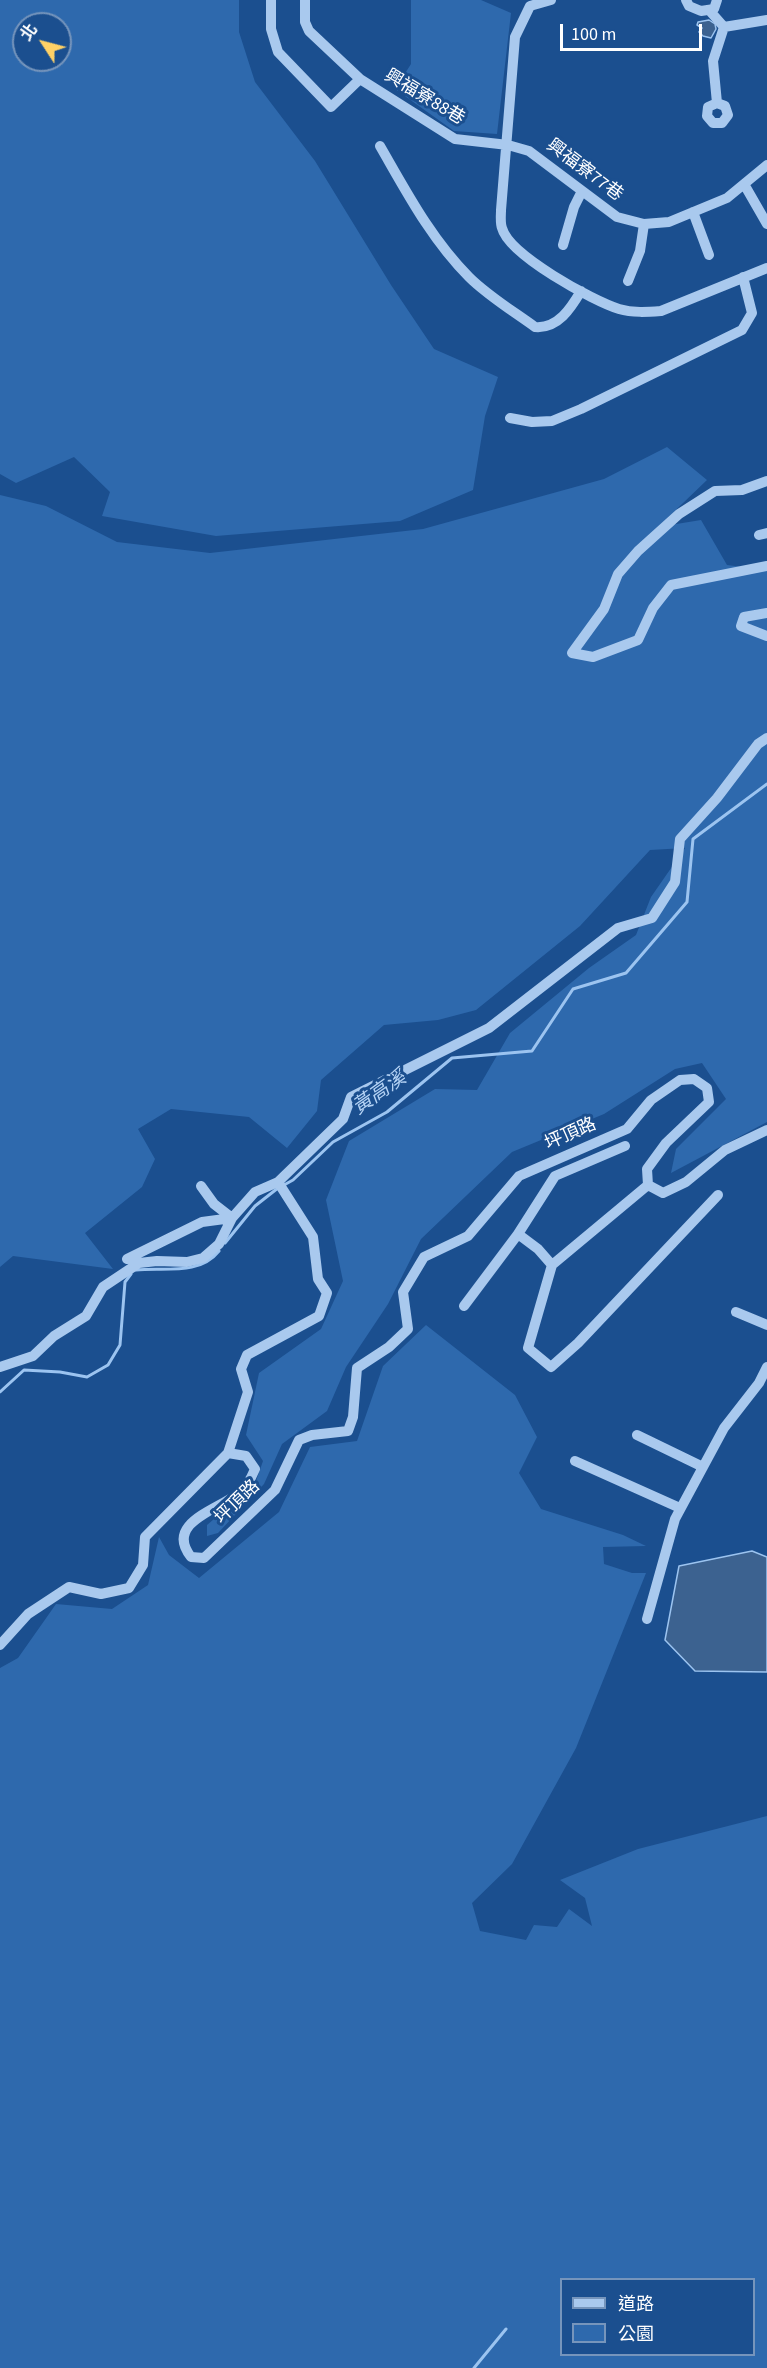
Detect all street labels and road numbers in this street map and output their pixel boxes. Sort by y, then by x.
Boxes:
street label: 興福寮88巷 [380,66,468,130]
street label: 興福寮77巷 [542,135,626,207]
street label: 坪頂路 [542,1114,600,1156]
street label: 坪頂路 [211,1476,265,1530]

